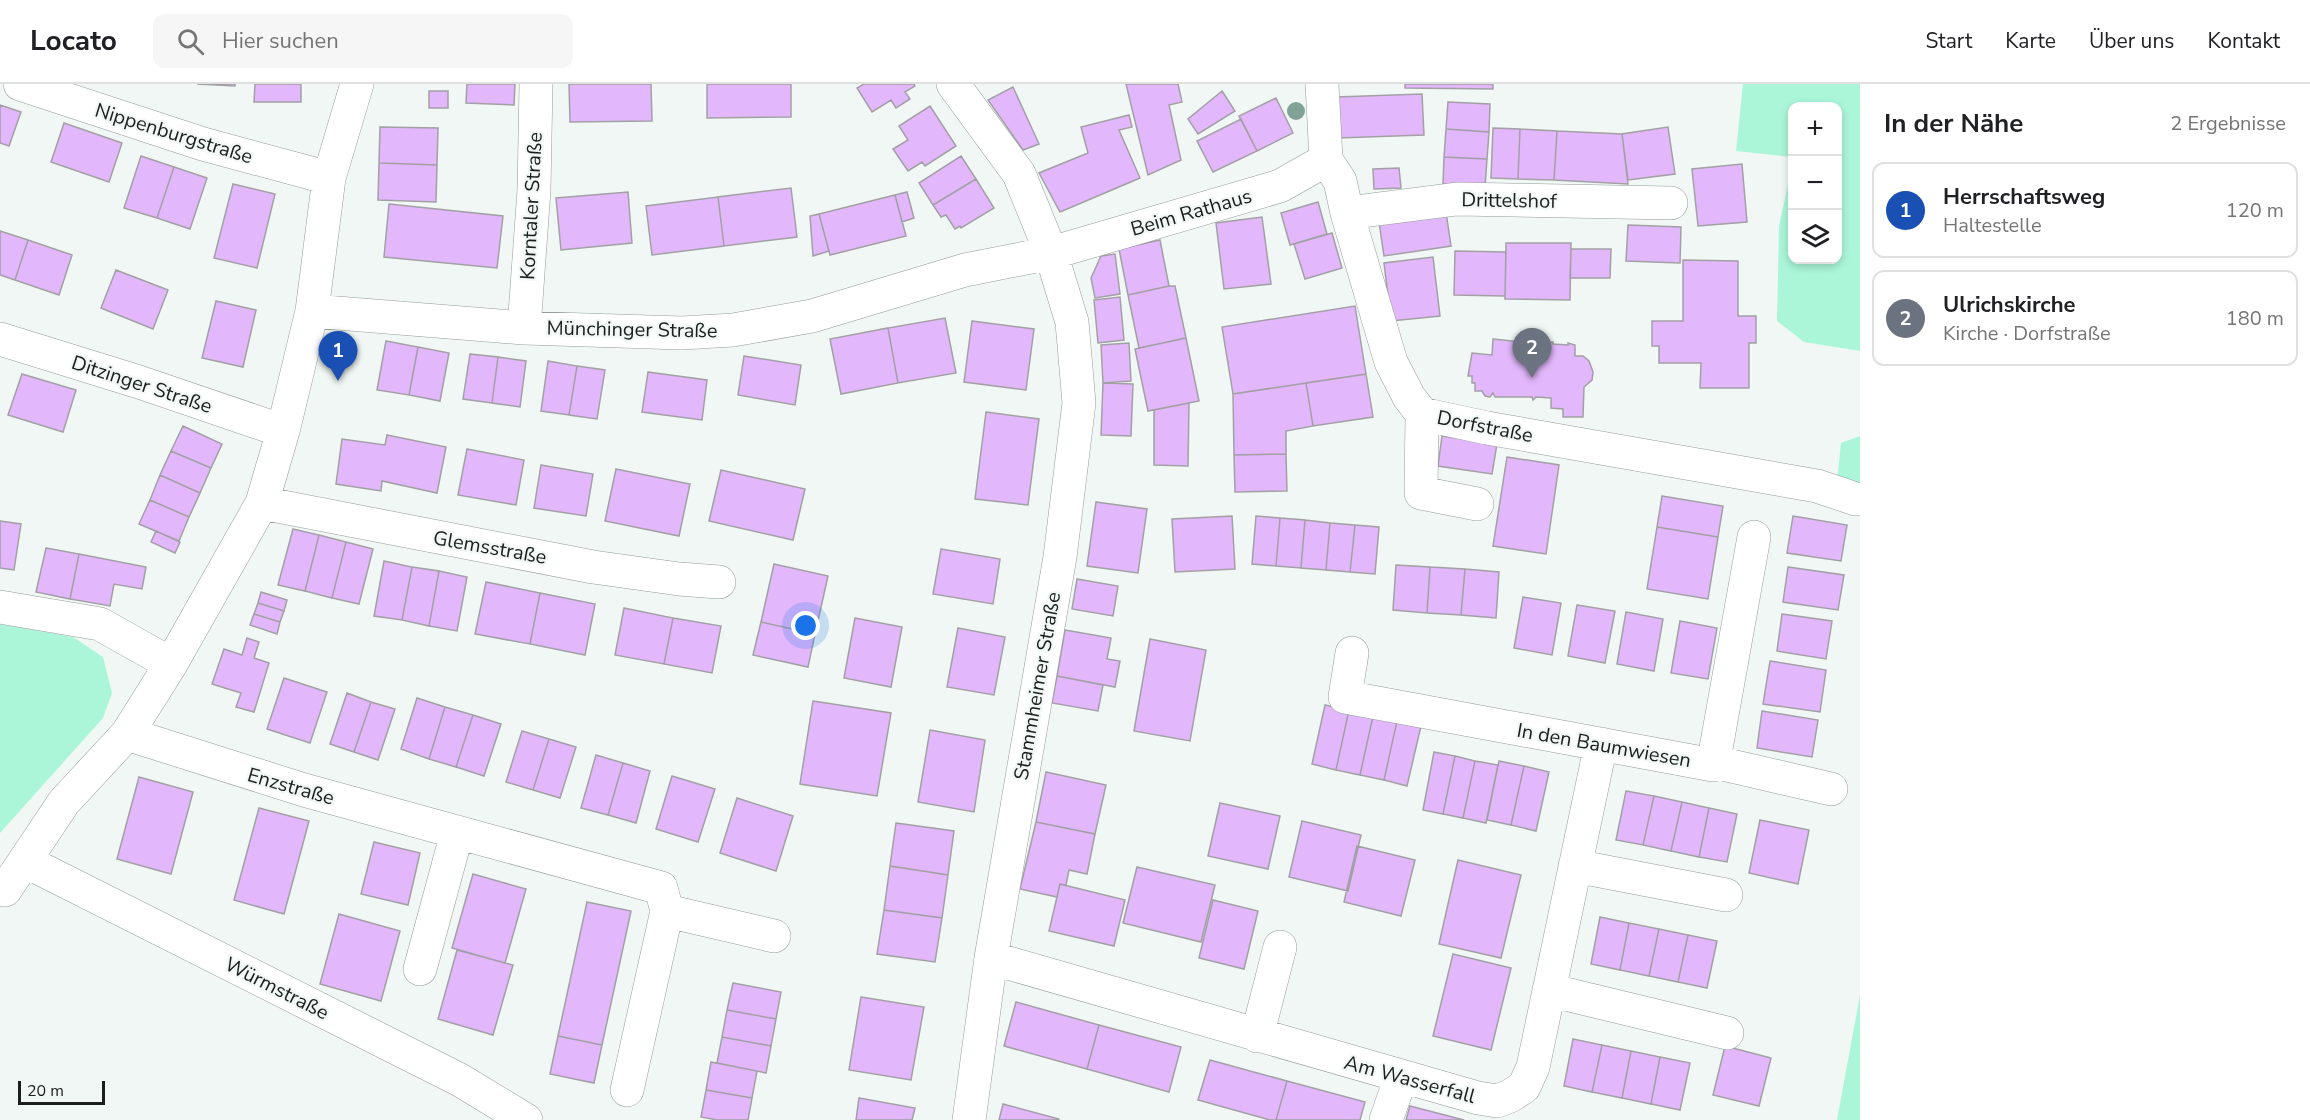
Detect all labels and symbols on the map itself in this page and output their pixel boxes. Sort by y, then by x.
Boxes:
street label: Nippenburgstraße [92,97,256,170]
street label: Korntaler Straße [514,131,549,281]
street label: Beim Rathaus [1127,182,1255,243]
street label: Drittelshof [1461,186,1557,215]
street label: Münchinger Straße [546,315,718,344]
pin: 2 [1512,328,1552,378]
pin: 1 [318,332,358,381]
street label: Ditzinger Straße [68,349,216,420]
street label: Dorfstraße [1435,404,1535,449]
street label: Glemsstraße [431,524,549,571]
street label: Stammheimer Straße [1008,590,1067,782]
your location [791,611,820,640]
street label: In den Baumwiesen [1515,717,1693,774]
street label: Enzstraße [244,761,338,812]
street label: Würmstraße [220,951,334,1026]
street label: Am Wasserfall [1341,1049,1479,1110]
scale bar [18,1078,105,1106]

